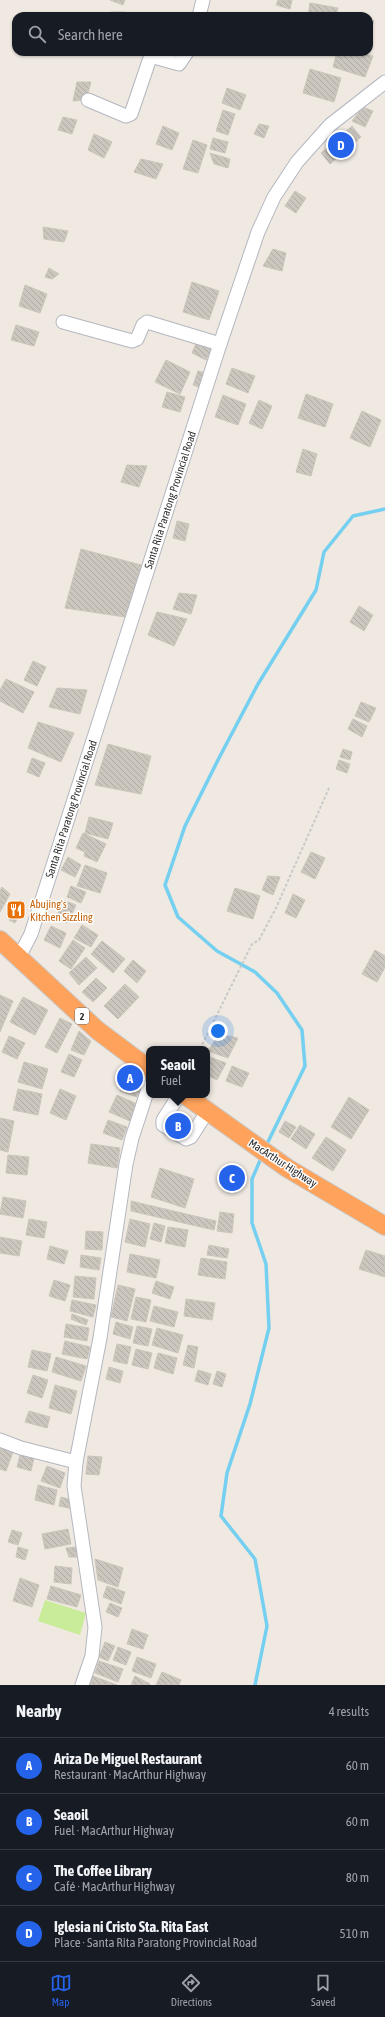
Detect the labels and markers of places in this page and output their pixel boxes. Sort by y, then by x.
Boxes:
pin: D [328,130,354,160]
place label: Abujing's Kitchen Sizzling [30,898,93,923]
restaurant icon: Abujing's Kitchen Sizzling [5,899,27,921]
pin: A [117,1063,143,1093]
pin: B [165,1111,191,1141]
pin: C [219,1163,245,1193]

